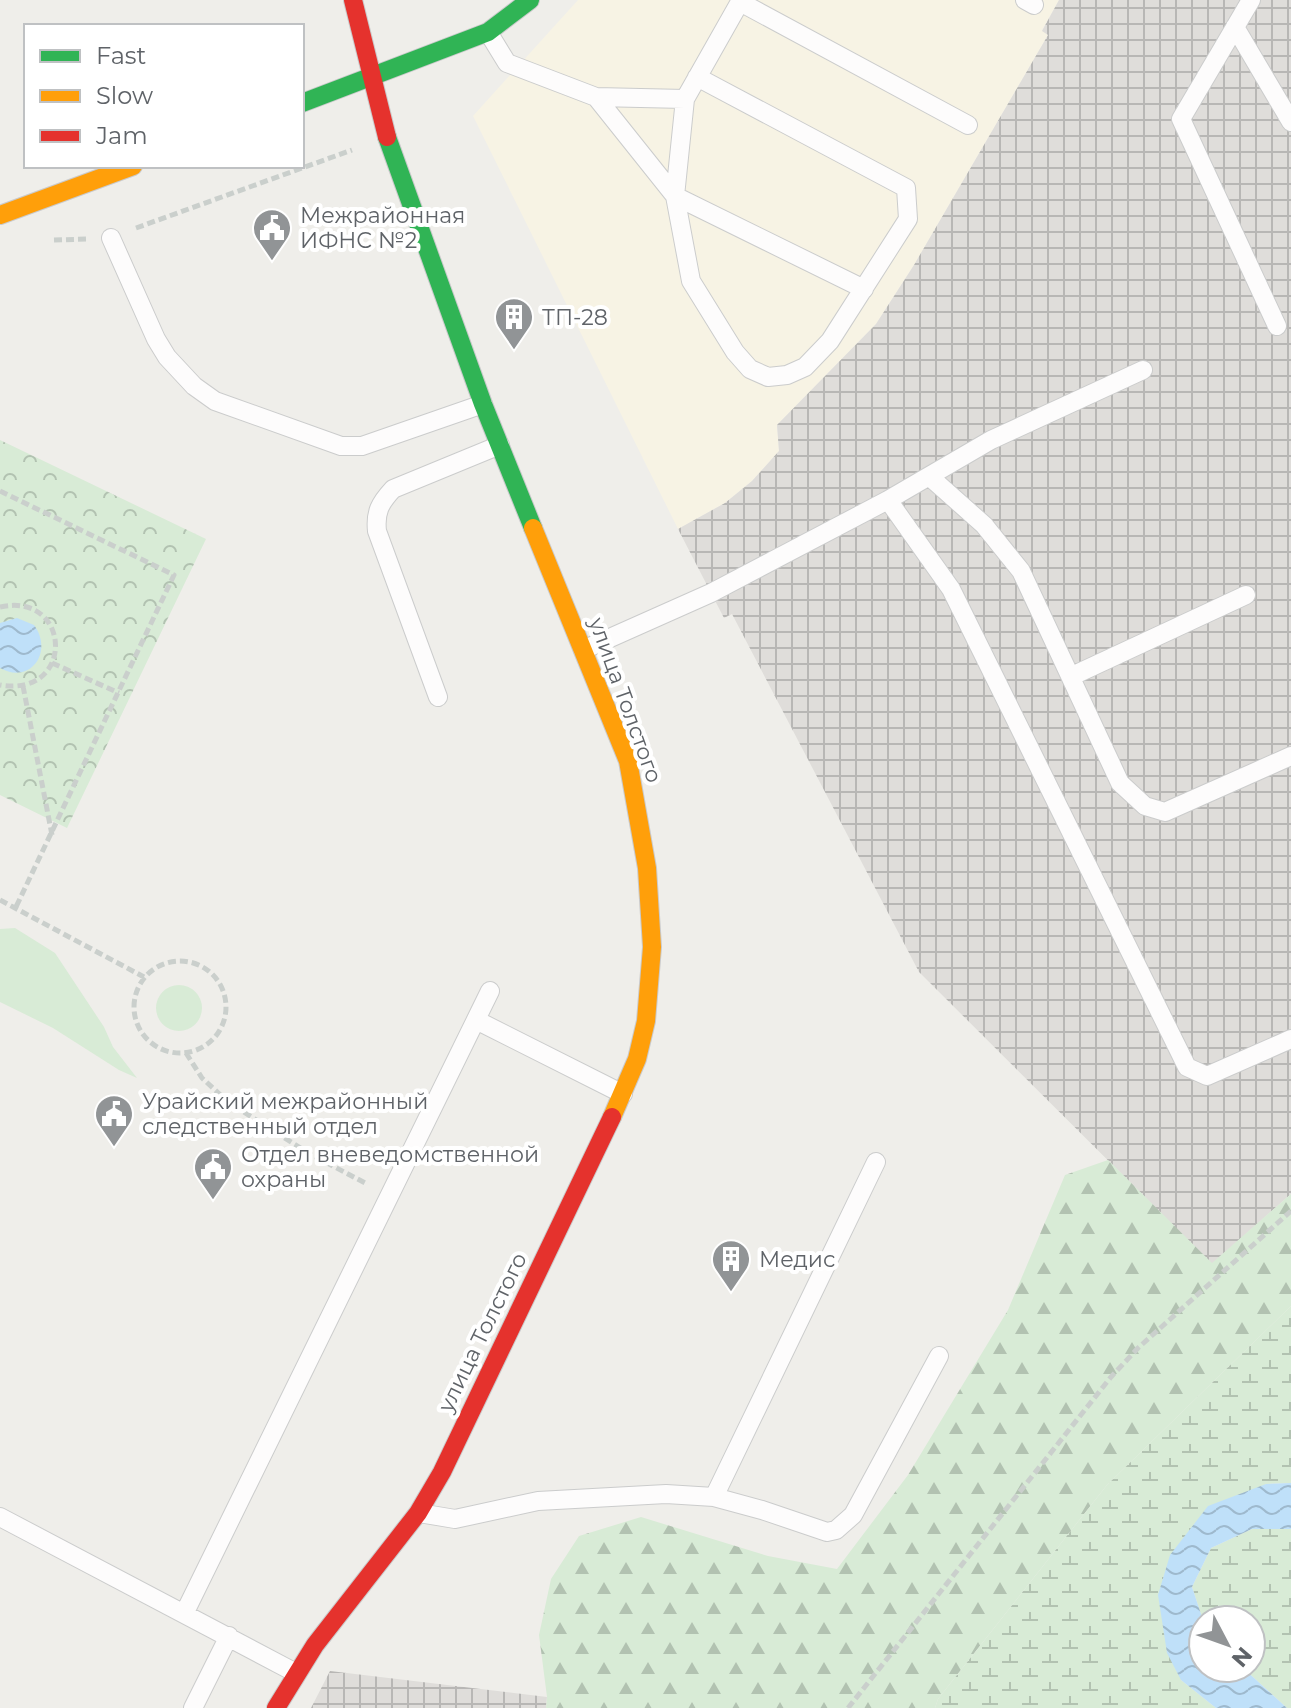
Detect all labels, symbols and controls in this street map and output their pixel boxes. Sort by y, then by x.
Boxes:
legend [24,24,304,168]
text: Fast [96,41,147,70]
text: Slow [96,81,153,110]
text: Jam [95,121,148,150]
place label: Межрайонная ИФНС №2 [300,202,465,254]
public building icon: Межрайонная ИФНС №2 [251,207,293,262]
building icon: ТП-28 [493,296,535,351]
place label: ТП-28 [542,304,608,331]
street label: улица Толстого [583,613,668,787]
place label: Урайский межрайонный следственный отдел [142,1088,428,1140]
public building icon: Урайский межрайонный следственный отдел [93,1093,135,1148]
place label: Отдел вневедомственной охраны [241,1141,539,1193]
public building icon: Отдел вневедомственной охраны [192,1146,234,1201]
building icon: Медис [710,1238,752,1293]
place label: Медис [759,1246,835,1273]
street label: улица Толстого [432,1248,533,1417]
north arrow [1187,1604,1267,1684]
text: N [1226,1641,1258,1672]

